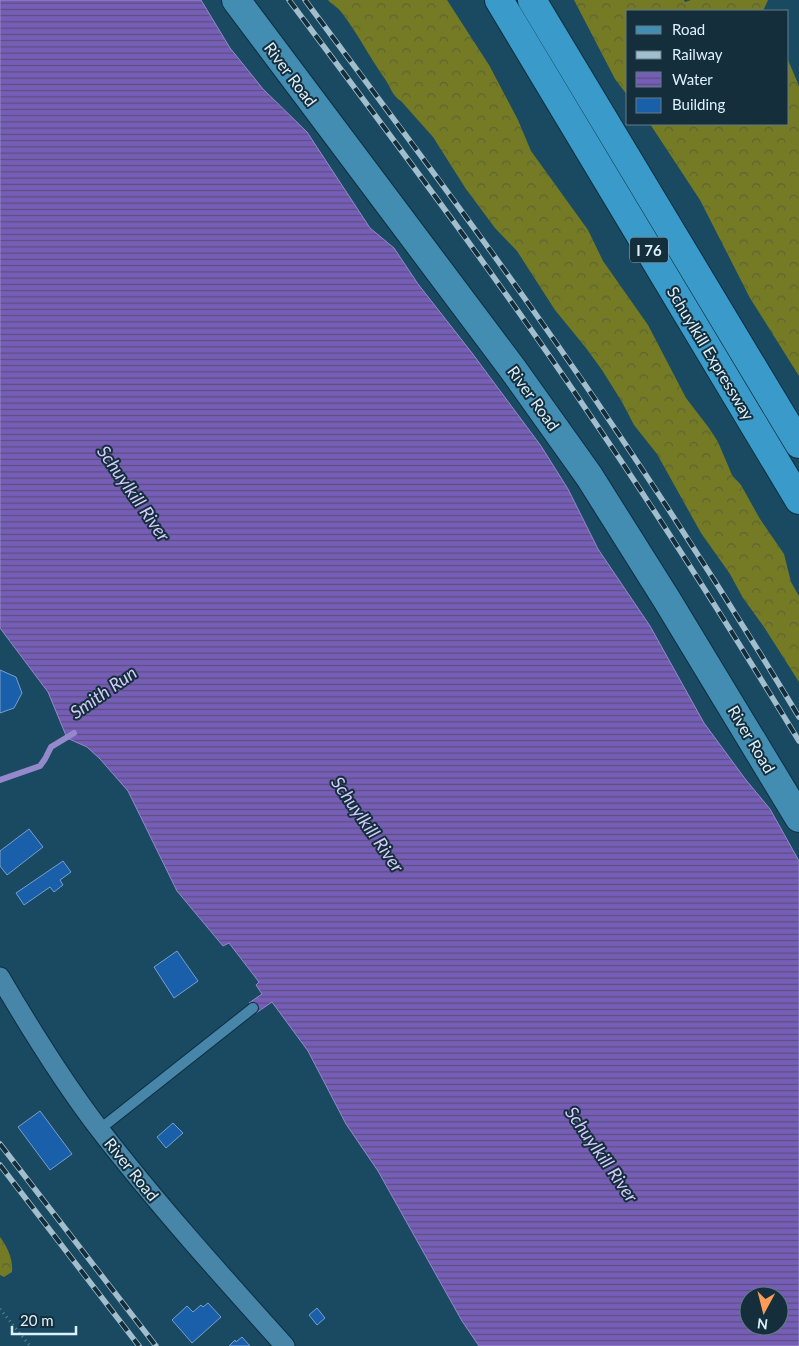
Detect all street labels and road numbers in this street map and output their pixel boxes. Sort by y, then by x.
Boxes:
street label: River Road [261,38,321,110]
road number: I 76 [630,238,668,262]
street label: Schuylkill Expressway [664,283,759,424]
street label: River Road [504,362,564,434]
street label: River Road [724,702,780,776]
street label: River Road [101,1134,163,1204]

